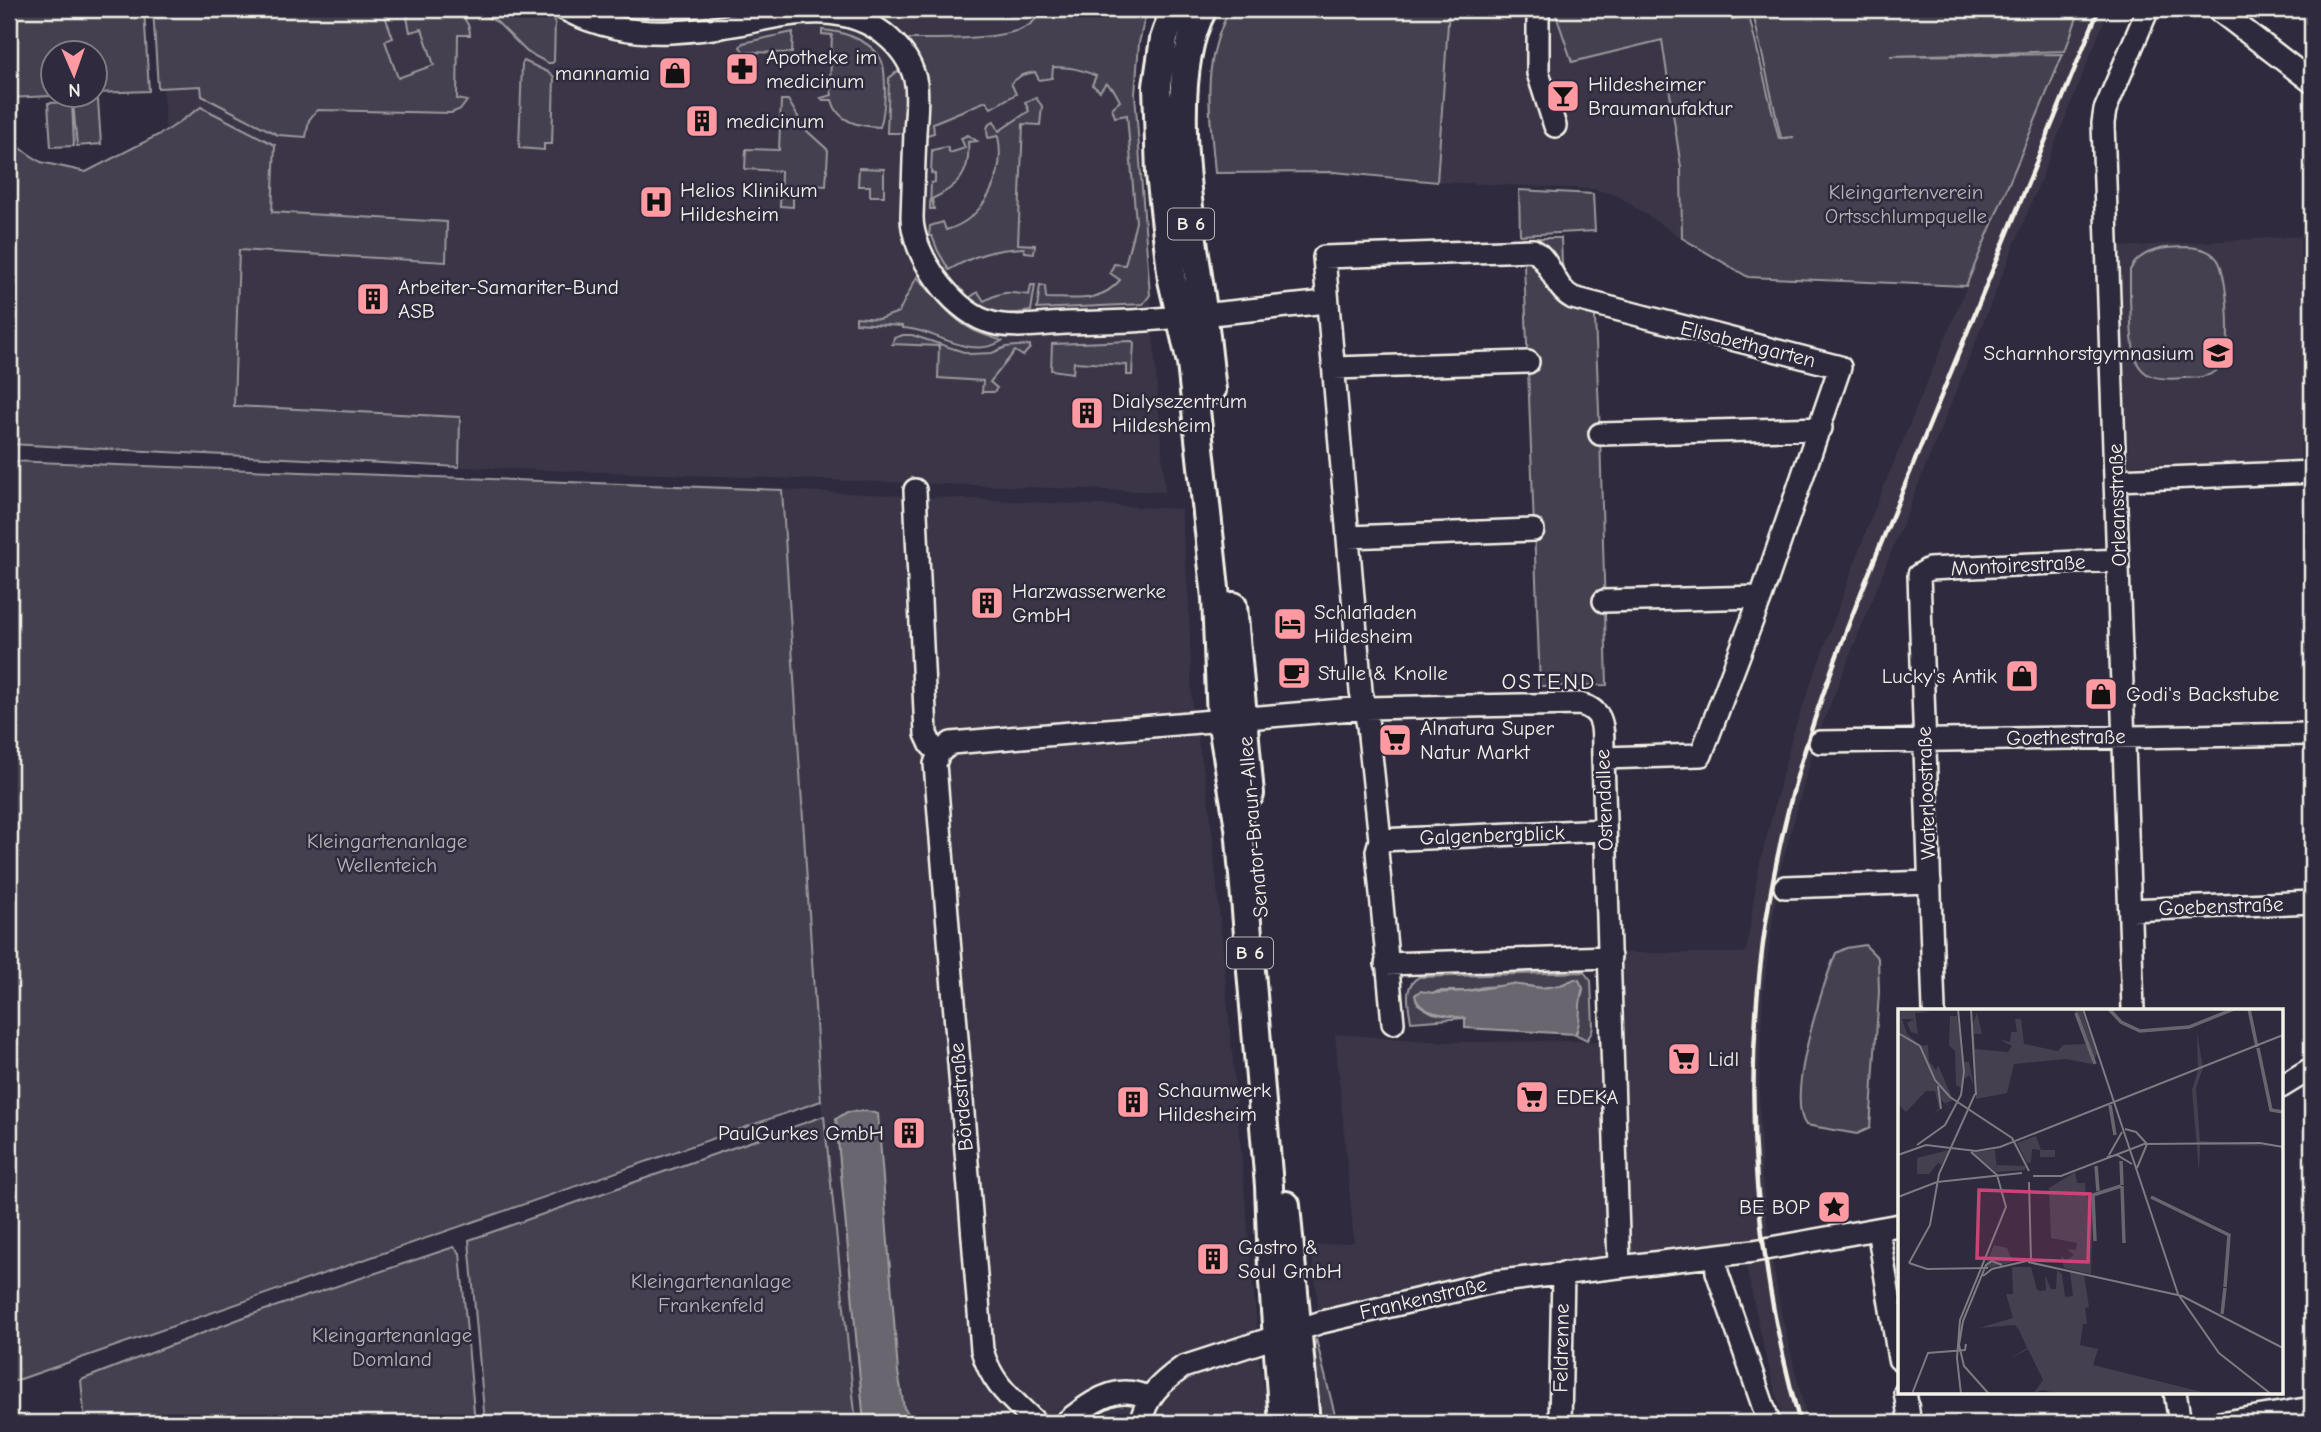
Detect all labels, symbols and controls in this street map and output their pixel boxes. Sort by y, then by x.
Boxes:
north arrow [38,38,108,108]
place label: Apotheke im medicinum [766,45,877,93]
pharmacy icon: Apotheke im medicinum [723,50,761,88]
shop icon: mannamia [656,54,694,92]
place label: mannamia [555,61,650,85]
place label: Hildesheimer Braumanufaktur [1588,72,1733,120]
bar icon: Hildesheimer Braumanufaktur [1544,77,1582,115]
text: N [68,79,81,101]
building icon: medicinum [683,102,721,140]
place label: medicinum [726,109,824,133]
place label: Helios Klinikum Hildesheim [680,178,818,226]
park label: Kleingartenverein Ortsschlumpquelle [1825,180,1987,228]
hospital icon: Helios Klinikum Hildesheim [637,183,675,221]
road number: B 6 [1168,208,1214,240]
place label: Arbeiter-Samariter-Bund ASB [398,275,619,323]
building icon: Arbeiter-Samariter-Bund ASB [354,280,392,318]
street label: Elisabethgarten [1678,316,1818,372]
school or university icon: Scharnhorstgymnasium [2199,334,2237,372]
place label: Scharnhorstgymnasium [1983,341,2194,365]
place label: Dialysezentrum Hildesheim [1112,389,1247,437]
building icon: Dialysezentrum Hildesheim [1068,394,1106,432]
street label: Orleansstraße [2103,443,2131,567]
street label: Montoirestraße [1950,549,2086,581]
place label: Harzwasserwerke GmbH [1012,579,1166,627]
building icon: Harzwasserwerke GmbH [968,584,1006,622]
place label: Schlafladen Hildesheim [1314,600,1417,648]
hotel icon: Schlafladen Hildesheim [1271,605,1309,643]
cafe icon: Stulle & Knolle [1275,654,1313,692]
shop icon: Lucky's Antik [2003,657,2041,695]
place label: Stulle & Knolle [1318,661,1448,685]
place label: Lucky's Antik [1882,664,1997,688]
district label: OSTEND [1502,668,1596,695]
shop icon: Godi's Backstube [2082,675,2120,713]
place label: Godi's Backstube [2126,682,2279,706]
place label: Alnatura Super Natur Markt [1420,716,1555,764]
supermarket icon: Alnatura Super Natur Markt [1376,721,1414,759]
street label: Goethestraße [2006,724,2126,750]
street label: Waterloostraße [1912,726,1940,860]
street label: Senator-Braun-Allee [1233,735,1273,919]
street label: Ostendallee [1590,749,1618,851]
street label: Galgenbergblick [1419,820,1565,850]
park label: Kleingartenanlage Wellenteich [307,829,467,877]
street label: Goebenstraße [2158,892,2284,920]
road number: B 6 [1227,937,1273,968]
inset map [1898,1009,2282,1394]
supermarket icon: Lidl [1665,1040,1703,1078]
street label: Bördestraße [944,1042,978,1152]
place label: Lidl [1708,1047,1739,1071]
place label: Schaumwerk Hildesheim [1158,1078,1271,1126]
supermarket icon: EDEKA [1513,1078,1551,1116]
building icon: Schaumwerk Hildesheim [1114,1083,1152,1121]
place label: EDEKA [1556,1085,1619,1109]
building icon: PaulGurkes GmbH [890,1114,928,1152]
place label: PaulGurkes GmbH [718,1121,884,1145]
place icon: BE BOP [1815,1188,1853,1226]
place label: BE BOP [1739,1195,1810,1219]
place label: Gastro & Soul GmbH [1238,1235,1342,1283]
building icon: Gastro & Soul GmbH [1194,1240,1232,1278]
park label: Kleingartenanlage Frankenfeld [631,1269,791,1317]
street label: Frankenstraße [1357,1272,1489,1324]
street label: Feldrenne [1548,1303,1574,1393]
park label: Kleingartenanlage Domland [312,1323,472,1371]

